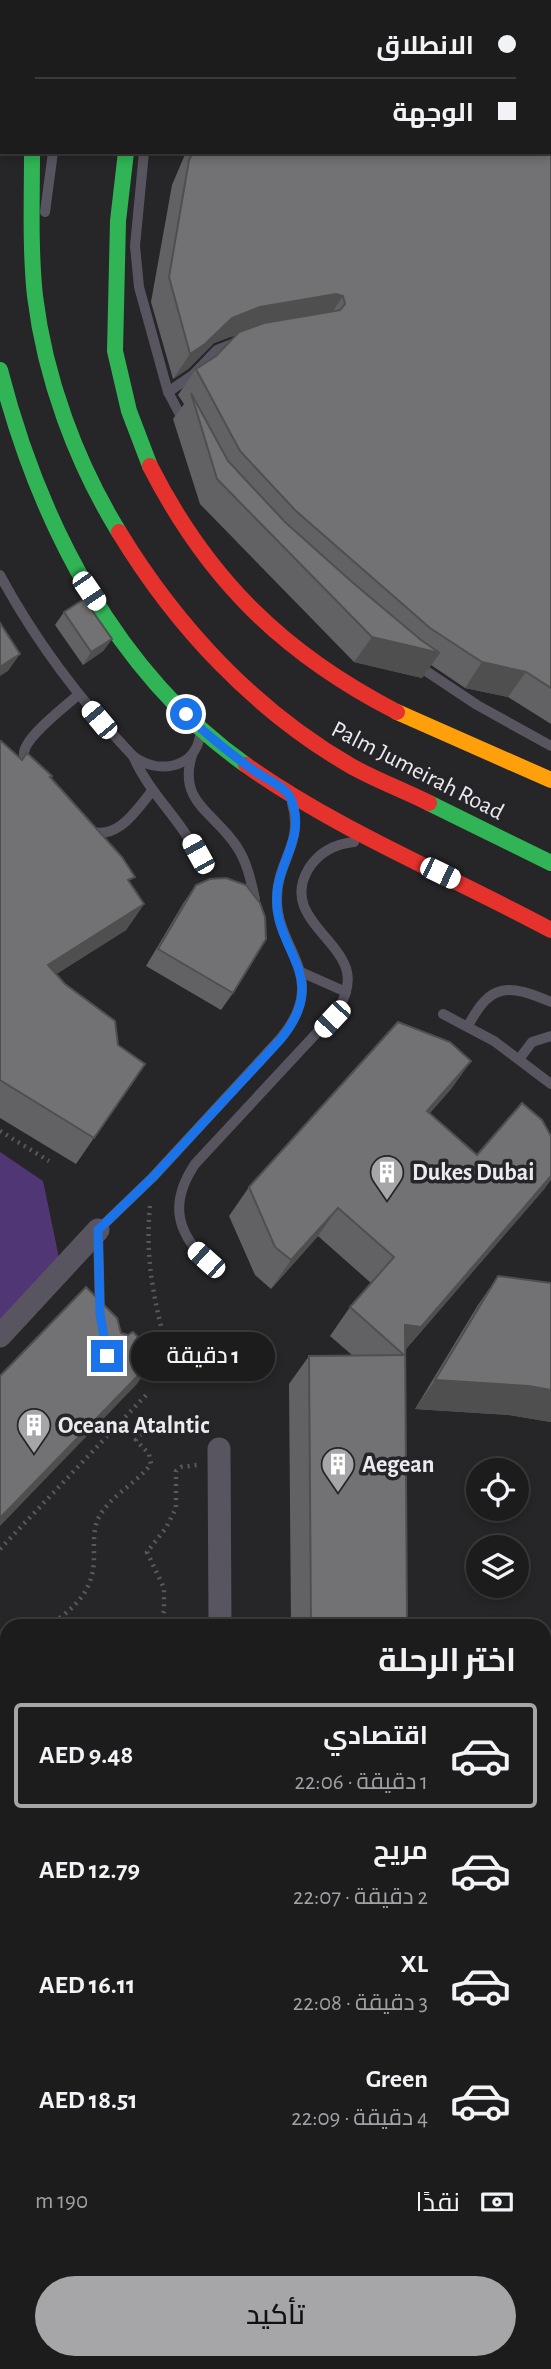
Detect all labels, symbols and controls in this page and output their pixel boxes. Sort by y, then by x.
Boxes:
text: الانطلاق [376,33,474,59]
text: الوجهة [393,100,474,126]
car [69,568,110,614]
car [78,697,121,743]
route start [170,698,202,730]
street label: Palm Jumeirah Road [327,717,508,825]
car [179,831,218,877]
car [417,854,464,892]
car [310,996,355,1042]
building icon: Dukes Dubai [368,1153,406,1202]
place label: Dukes Dubai [412,1161,535,1185]
car [184,1238,229,1282]
callout: 1 دقيقة [132,1332,275,1380]
route end [91,1340,123,1372]
text: 1 دقيقة [166,1345,240,1368]
building icon: Oceana Atalntic [15,1406,53,1455]
place label: Oceana Atalntic [58,1414,209,1438]
building icon: Aegean [319,1445,357,1494]
place label: Aegean [362,1453,434,1477]
map controls [466,1458,529,1598]
button: locate [466,1458,529,1521]
button: layers [466,1535,529,1598]
text: اختر الرحلة [378,1645,516,1677]
text: اقتصادي [323,1723,428,1749]
icon: car [449,1724,512,1787]
text: AED 9.48 [39,1742,133,1768]
text: 1 دقيقة · 22:06 [294,1771,428,1794]
text: مريح [373,1838,428,1864]
icon: car [449,1839,512,1902]
text: AED 12.79 [39,1857,140,1883]
text: 2 دقيقة · 22:07 [293,1886,428,1909]
text: XL [401,1951,428,1977]
icon: car [449,1954,512,2017]
text: AED 16.11 [39,1972,135,1998]
text: 3 دقيقة · 22:08 [293,1992,428,2015]
text: Green [366,2066,428,2092]
icon: car [449,2069,512,2132]
text: AED 18.51 [39,2087,138,2113]
text: 4 دقيقة · 22:09 [291,2107,428,2130]
icon: cash [478,2183,516,2221]
text: 190 m [35,2190,88,2213]
text: نقدًا [416,2190,460,2216]
button: تأكيد [35,2276,516,2356]

